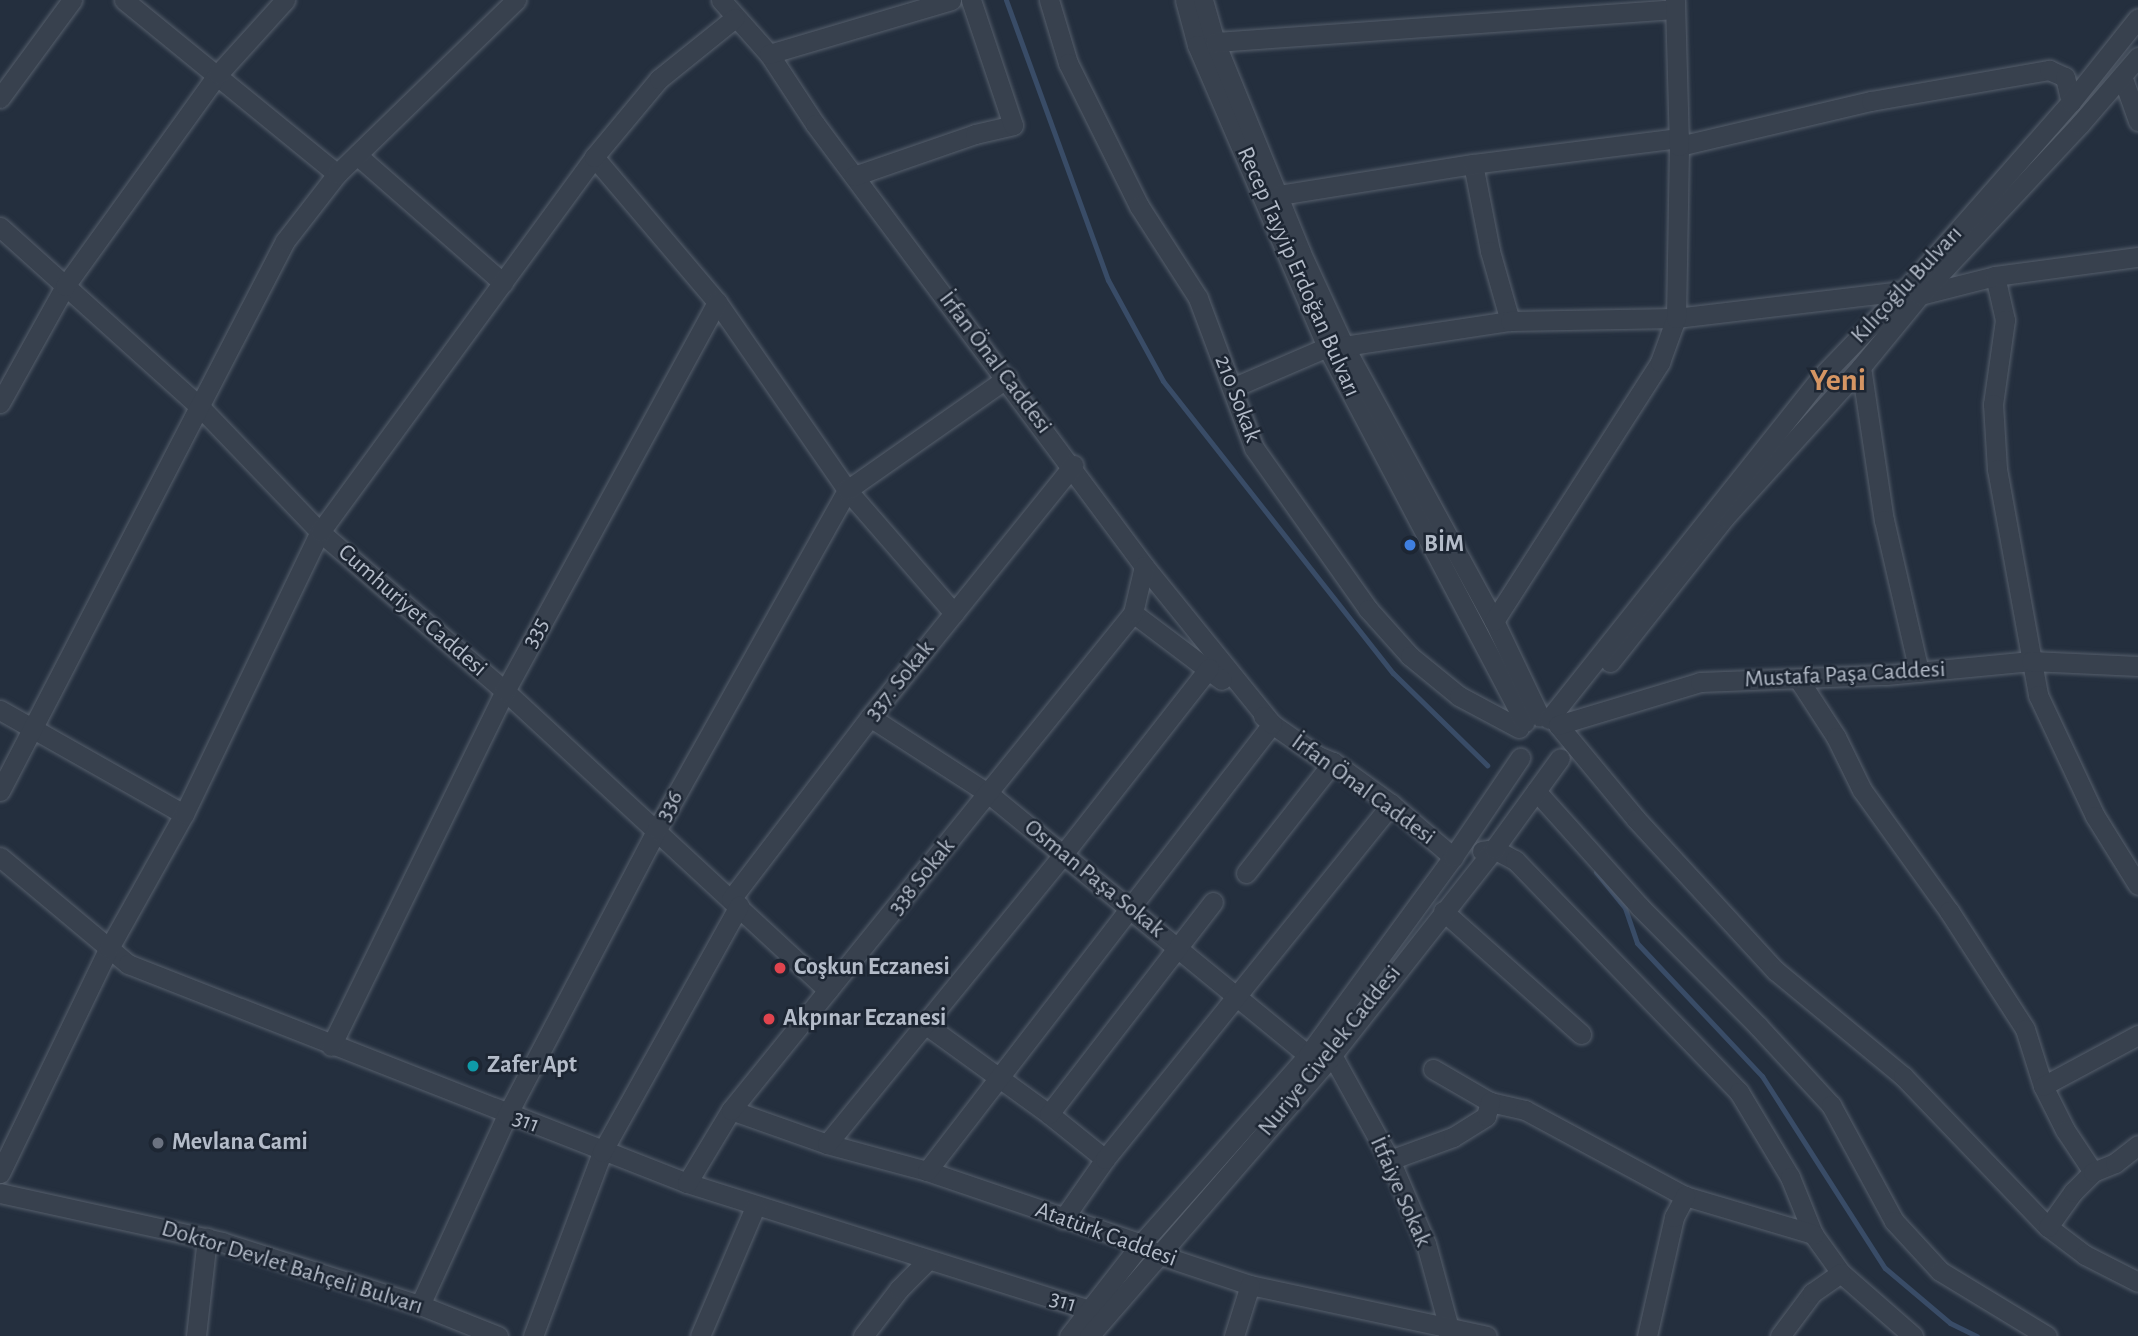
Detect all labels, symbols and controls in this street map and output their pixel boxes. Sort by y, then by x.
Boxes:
street label: Recep Tayyip Erdoğan Bulvarı [1230,143,1366,401]
street label: Kılıçoğlu Bulvarı [1845,220,1969,350]
street label: İrfan Önal Caddesi [932,286,1058,440]
street label: 210 Sokak [1207,351,1267,447]
district label: Yeni [1810,361,1866,399]
place label: BİM [1424,531,1464,559]
marker: BİM [1402,537,1418,553]
street label: Cumhuriyet Caddesi [332,538,492,684]
street label: 335 [516,613,556,653]
street label: 337. Sokak [859,635,941,727]
street label: Mustafa Paşa Caddesi [1744,655,1946,695]
street label: İrfan Önal Caddesi [1285,728,1441,852]
street label: 336 [650,785,690,827]
street label: Osman Paşa Sokak [1018,814,1170,944]
street label: 338 Sokak [882,833,962,921]
place label: Coşkun Eczanesi [794,954,950,982]
marker: Coşkun Eczanesi [772,960,788,976]
street label: Nuriye Civelek Caddesi [1252,960,1408,1142]
place label: Akpınar Eczanesi [783,1005,946,1033]
marker: Akpınar Eczanesi [761,1011,777,1027]
place label: Zafer Apt [487,1052,577,1080]
marker: Zafer Apt [465,1058,481,1074]
street label: 311 [508,1104,544,1140]
place label: Mevlana Cami [172,1129,308,1157]
street label: İtfaiye Sokak [1363,1132,1437,1252]
marker: Mevlana Cami [150,1135,166,1151]
street label: Atatürk Caddesi [1031,1196,1181,1274]
street label: Doktor Devlet Bahçeli Bulvarı [158,1214,426,1322]
street label: 311 [1046,1284,1080,1320]

